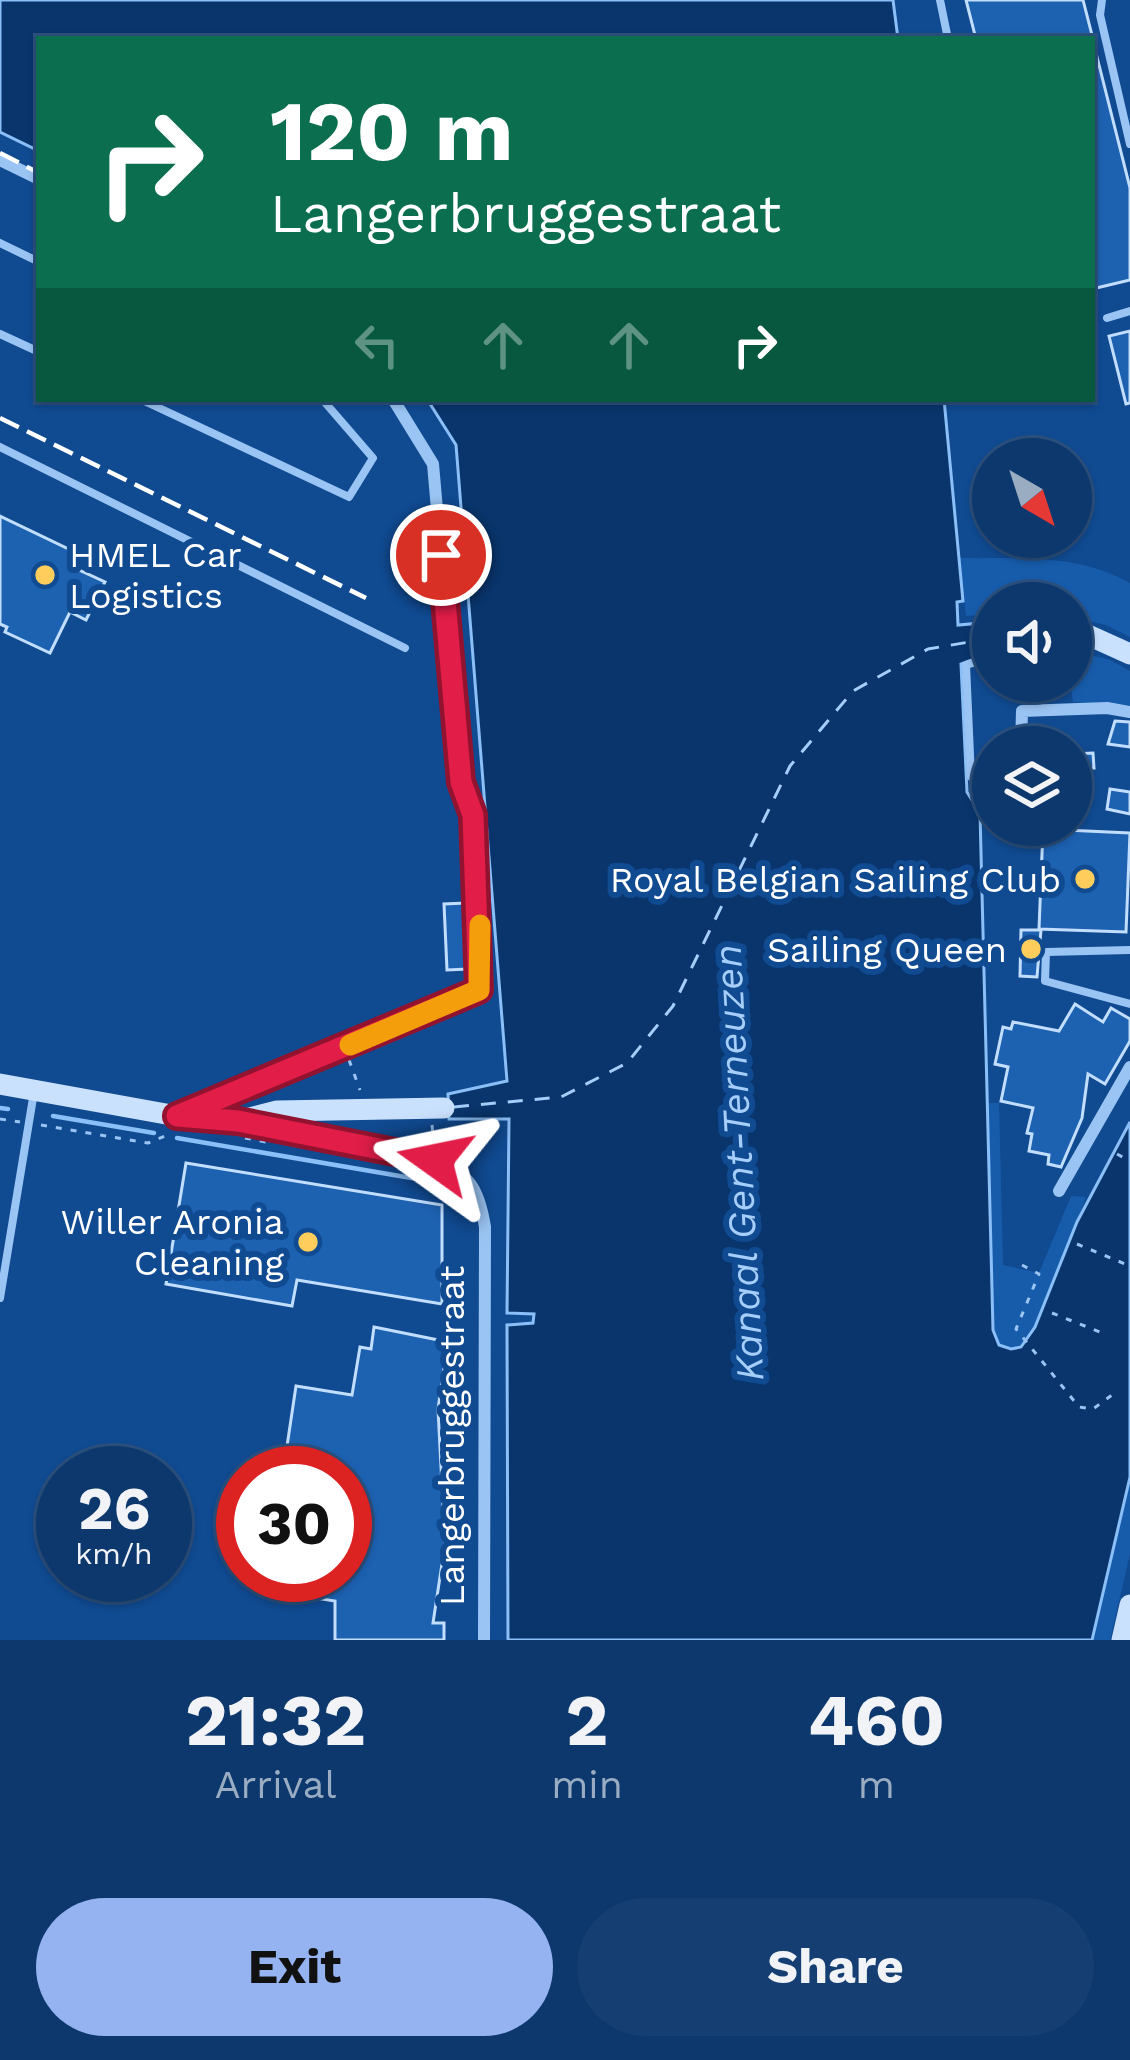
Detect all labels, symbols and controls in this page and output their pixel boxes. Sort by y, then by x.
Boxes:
text: 120 m [270,82,513,180]
icon: right [72,84,228,240]
text: Langerbruggestraat [270,182,781,245]
icon: left [344,312,410,378]
icon: ahead [470,312,536,378]
icon: ahead [596,312,662,378]
icon: right [722,312,788,378]
north arrow [972,438,1092,558]
map controls [972,438,1092,846]
pin [390,504,492,606]
icon: arrive [408,522,474,588]
place label: HMEL Car Logistics [69,534,242,617]
marker: HMEL Car Logistics [32,562,58,588]
button: sound [972,582,1092,702]
button: layers [972,726,1092,846]
place label: Royal Belgian Sailing Club [610,859,1061,901]
marker: Royal Belgian Sailing Club [1072,866,1098,892]
place label: Sailing Queen [767,929,1007,971]
marker: Sailing Queen [1018,936,1044,962]
water label: Kanaal Gent-Terneuzen [705,943,772,1382]
position arrow [372,1097,498,1223]
place label: Willer Aronia Cleaning [61,1201,285,1284]
marker: Willer Aronia Cleaning [295,1229,321,1255]
street label: Langerbruggestraat [431,1266,473,1606]
speed limit sign: 30 [216,1446,372,1602]
text: 26 [78,1473,150,1544]
text: km/h [75,1536,153,1571]
text: 21:32 [185,1678,366,1762]
text: 2 [566,1678,608,1762]
text: 460 [808,1678,945,1762]
text: Arrival [215,1762,336,1807]
text: min [551,1762,623,1807]
text: m [858,1762,895,1807]
button: Exit [36,1898,553,2036]
button: Share [577,1898,1094,2036]

